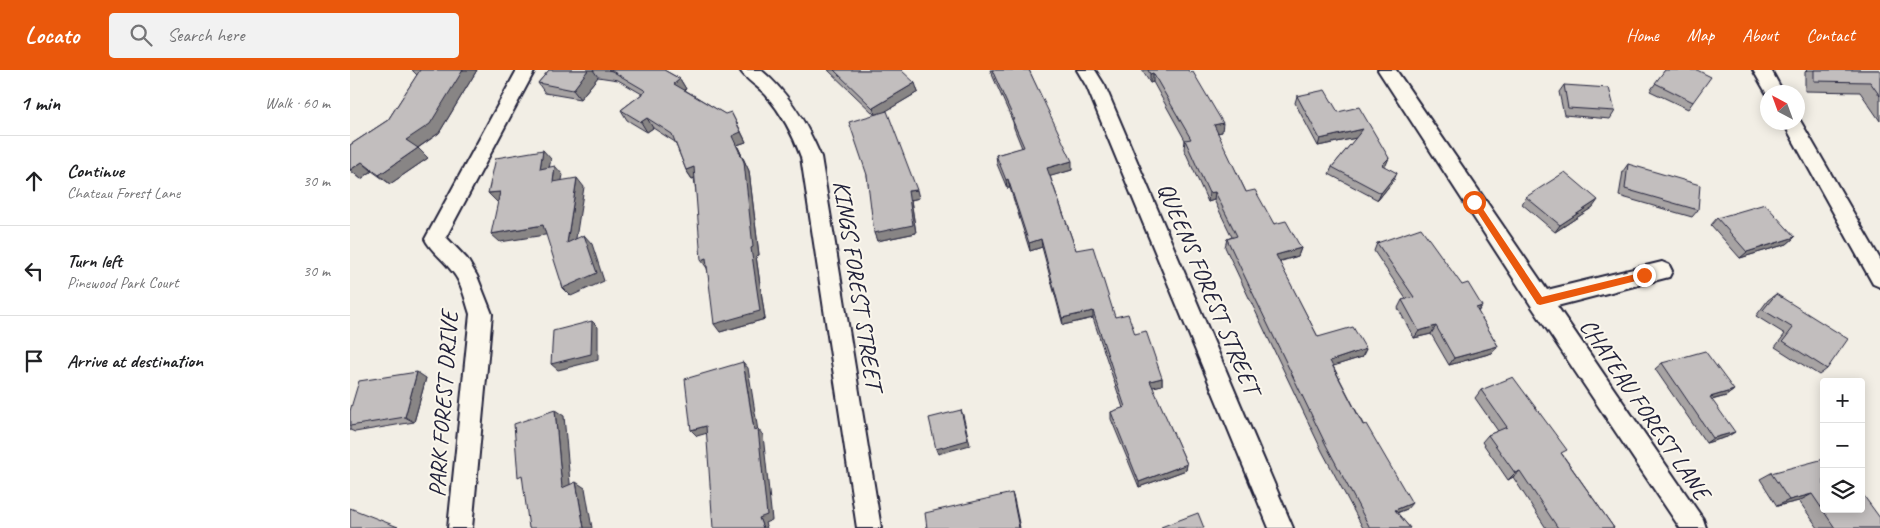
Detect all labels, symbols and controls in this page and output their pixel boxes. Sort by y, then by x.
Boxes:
search box [109,13,459,58]
text: Locato [25,20,79,50]
icon: search [127,21,155,49]
text: Search here [167,23,245,47]
text: Home [1626,24,1659,46]
text: Map [1687,24,1714,46]
text: About [1742,24,1778,46]
text: Contact [1806,24,1855,46]
north arrow [1760,85,1805,130]
text: 1 min [20,90,60,116]
text: Walk · 60 m [265,93,330,113]
text: Continue [67,159,124,183]
icon: ahead [20,167,48,195]
text: 30 m [303,171,330,191]
street label: KINGS FOREST STREET [827,178,890,397]
street label: QUEENS FOREST STREET [1151,178,1269,404]
text: Chateau Forest Lane [67,183,180,203]
route start [1463,191,1486,214]
text: Turn left [67,249,122,273]
icon: left [20,257,48,285]
text: 30 m [303,261,330,281]
route end [1633,264,1656,287]
text: Pinewood Park Court [67,273,179,293]
street label: PARK FOREST DRIVE [422,307,465,498]
street label: CHATEAU FOREST LANE [1573,313,1718,508]
icon: arrive [20,347,48,375]
text: Arrive at destination [67,349,203,373]
map controls [1820,378,1865,513]
button: + [1820,378,1865,423]
button: − [1820,423,1865,468]
button: layers [1820,468,1865,513]

